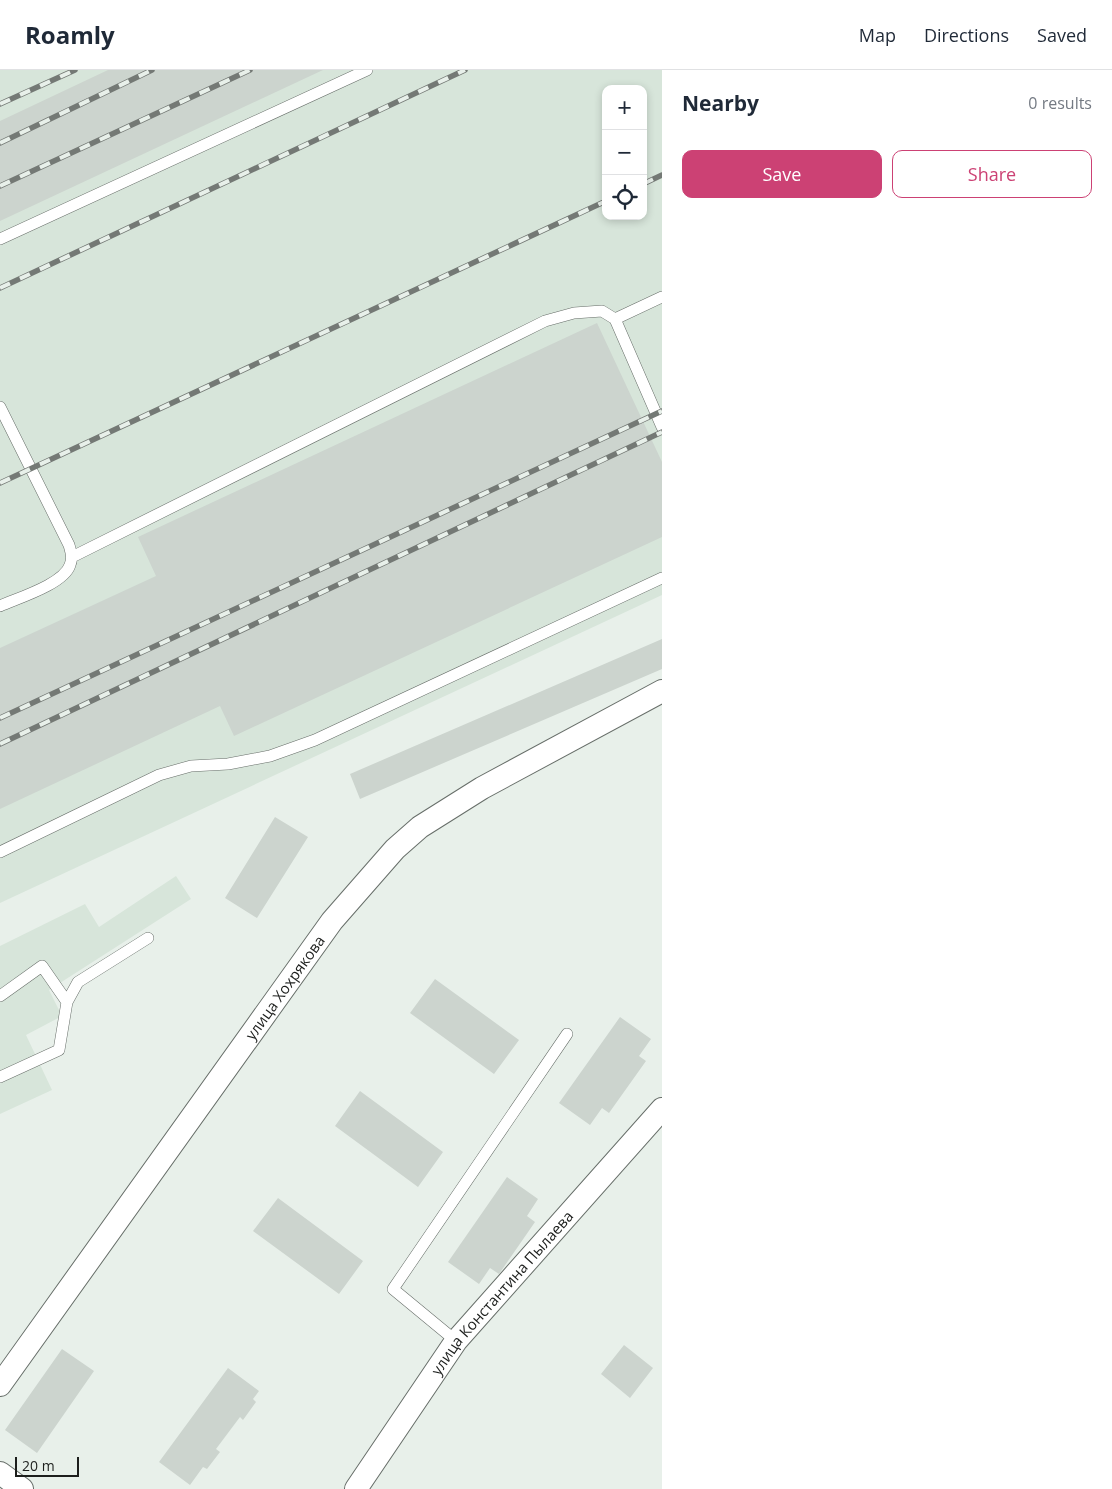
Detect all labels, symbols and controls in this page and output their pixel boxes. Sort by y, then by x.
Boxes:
text: Roamly [25,18,115,51]
text: Map [859,23,896,47]
text: Directions [924,23,1009,47]
text: Saved [1037,23,1087,47]
map controls [602,85,647,220]
button: + [602,85,647,130]
text: Nearby [682,89,759,117]
text: 0 results [1028,92,1092,114]
button: − [602,130,647,175]
button: Save [682,150,882,198]
button: Share [892,150,1092,198]
button: locate [602,175,647,220]
street label: улица Хохрякова [240,931,329,1044]
street label: улица Константина Пылаева [426,1206,577,1379]
scale bar [15,1454,79,1477]
text: 20 m [22,1456,55,1475]

